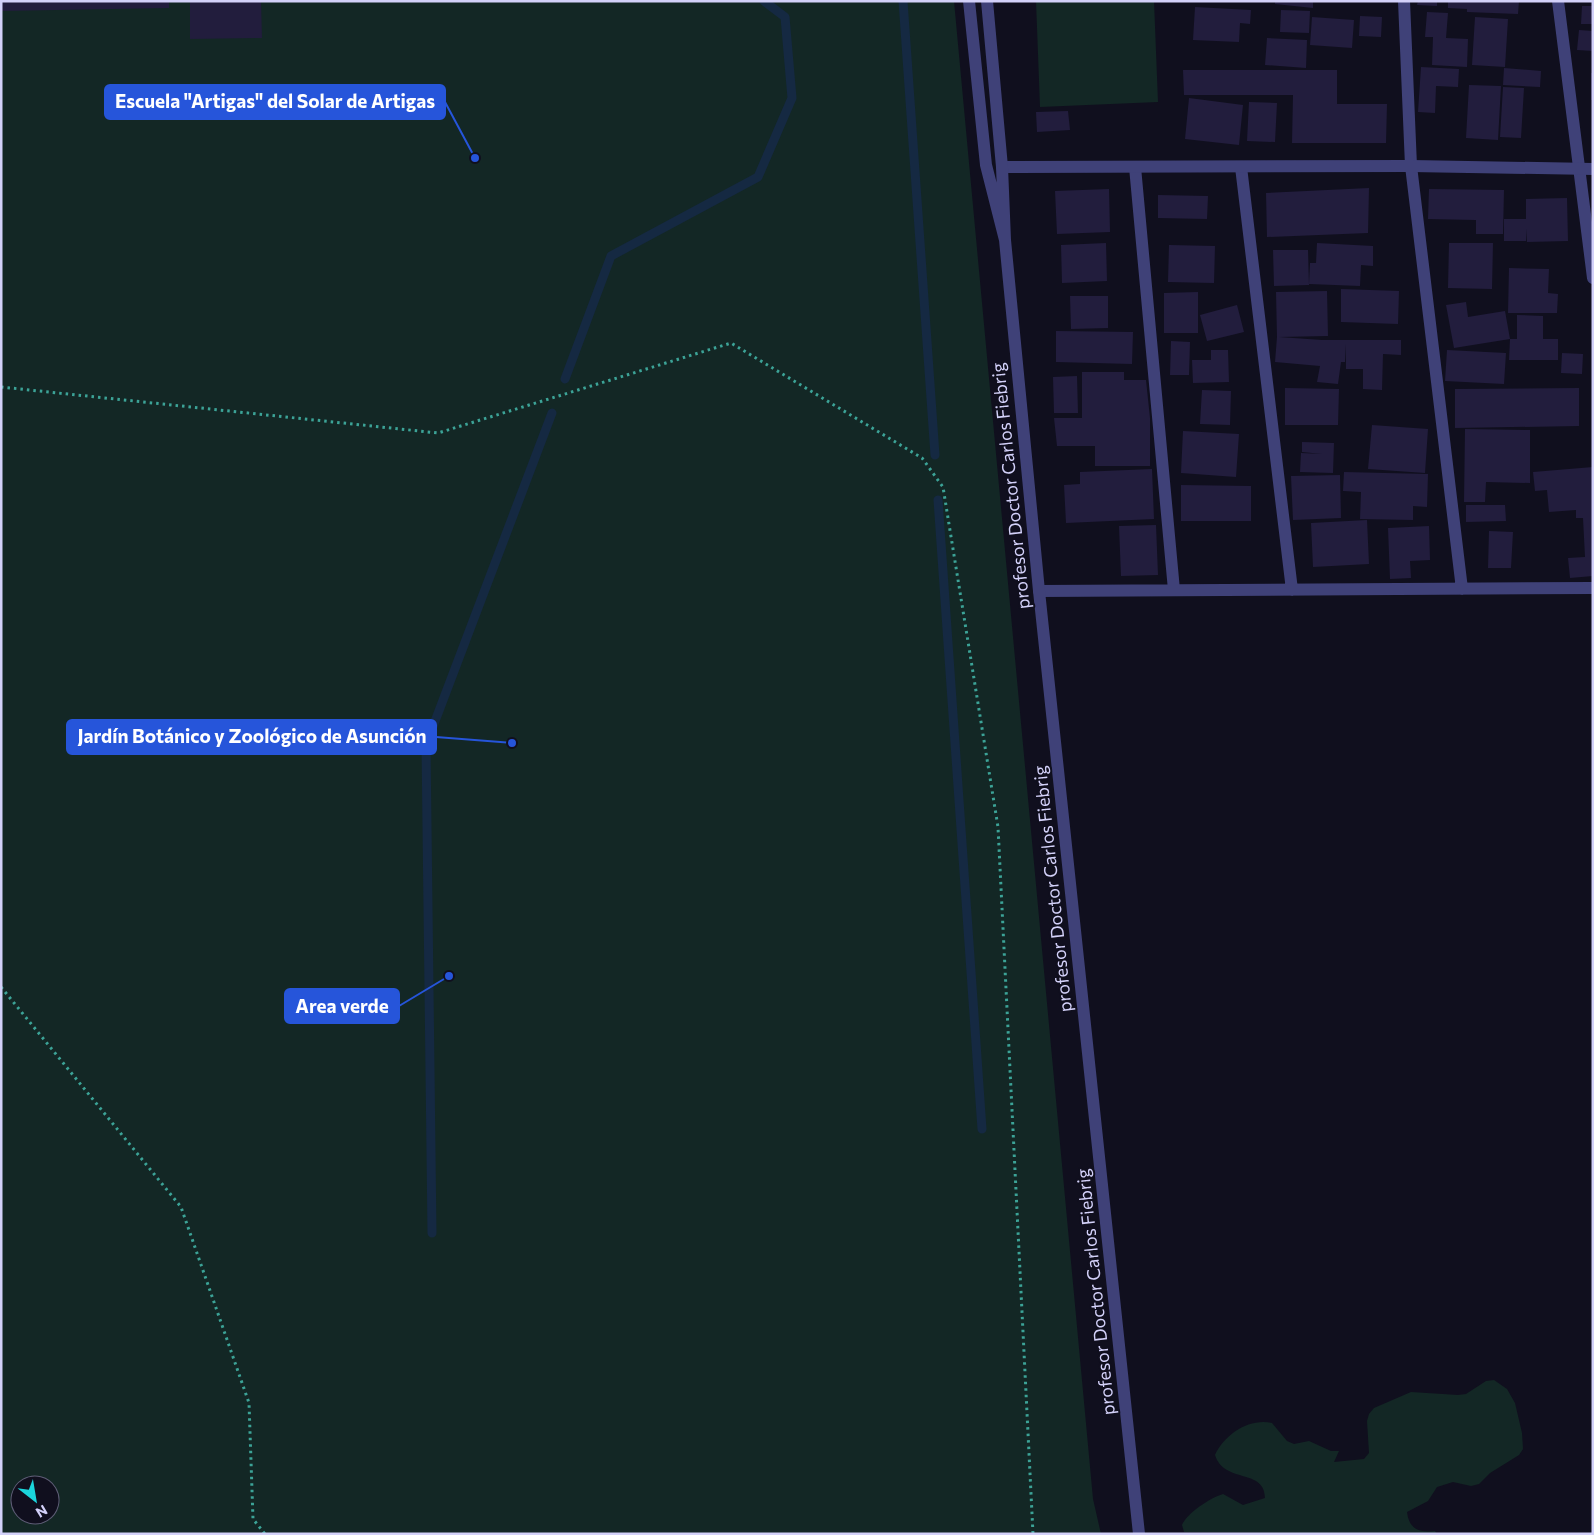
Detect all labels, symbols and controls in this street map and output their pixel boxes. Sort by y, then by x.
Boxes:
callout: Escuela "Artigas" del Solar de Artigas [105,85,445,119]
text: Escuela "Artigas" del Solar de Artigas [115,89,435,112]
street label: profesor Doctor Carlos Fiebrig [986,361,1034,610]
callout: Jardín Botánico y Zoológico de Asunción [67,720,436,754]
text: Jardín Botánico y Zoológico de Asunción [77,724,427,747]
street label: profesor Doctor Carlos Fiebrig [1028,764,1076,1013]
callout: Area verde [285,989,399,1023]
text: Area verde [295,994,389,1017]
street label: profesor Doctor Carlos Fiebrig [1071,1167,1119,1416]
north arrow [10,1475,60,1525]
text: N [33,1502,51,1522]

